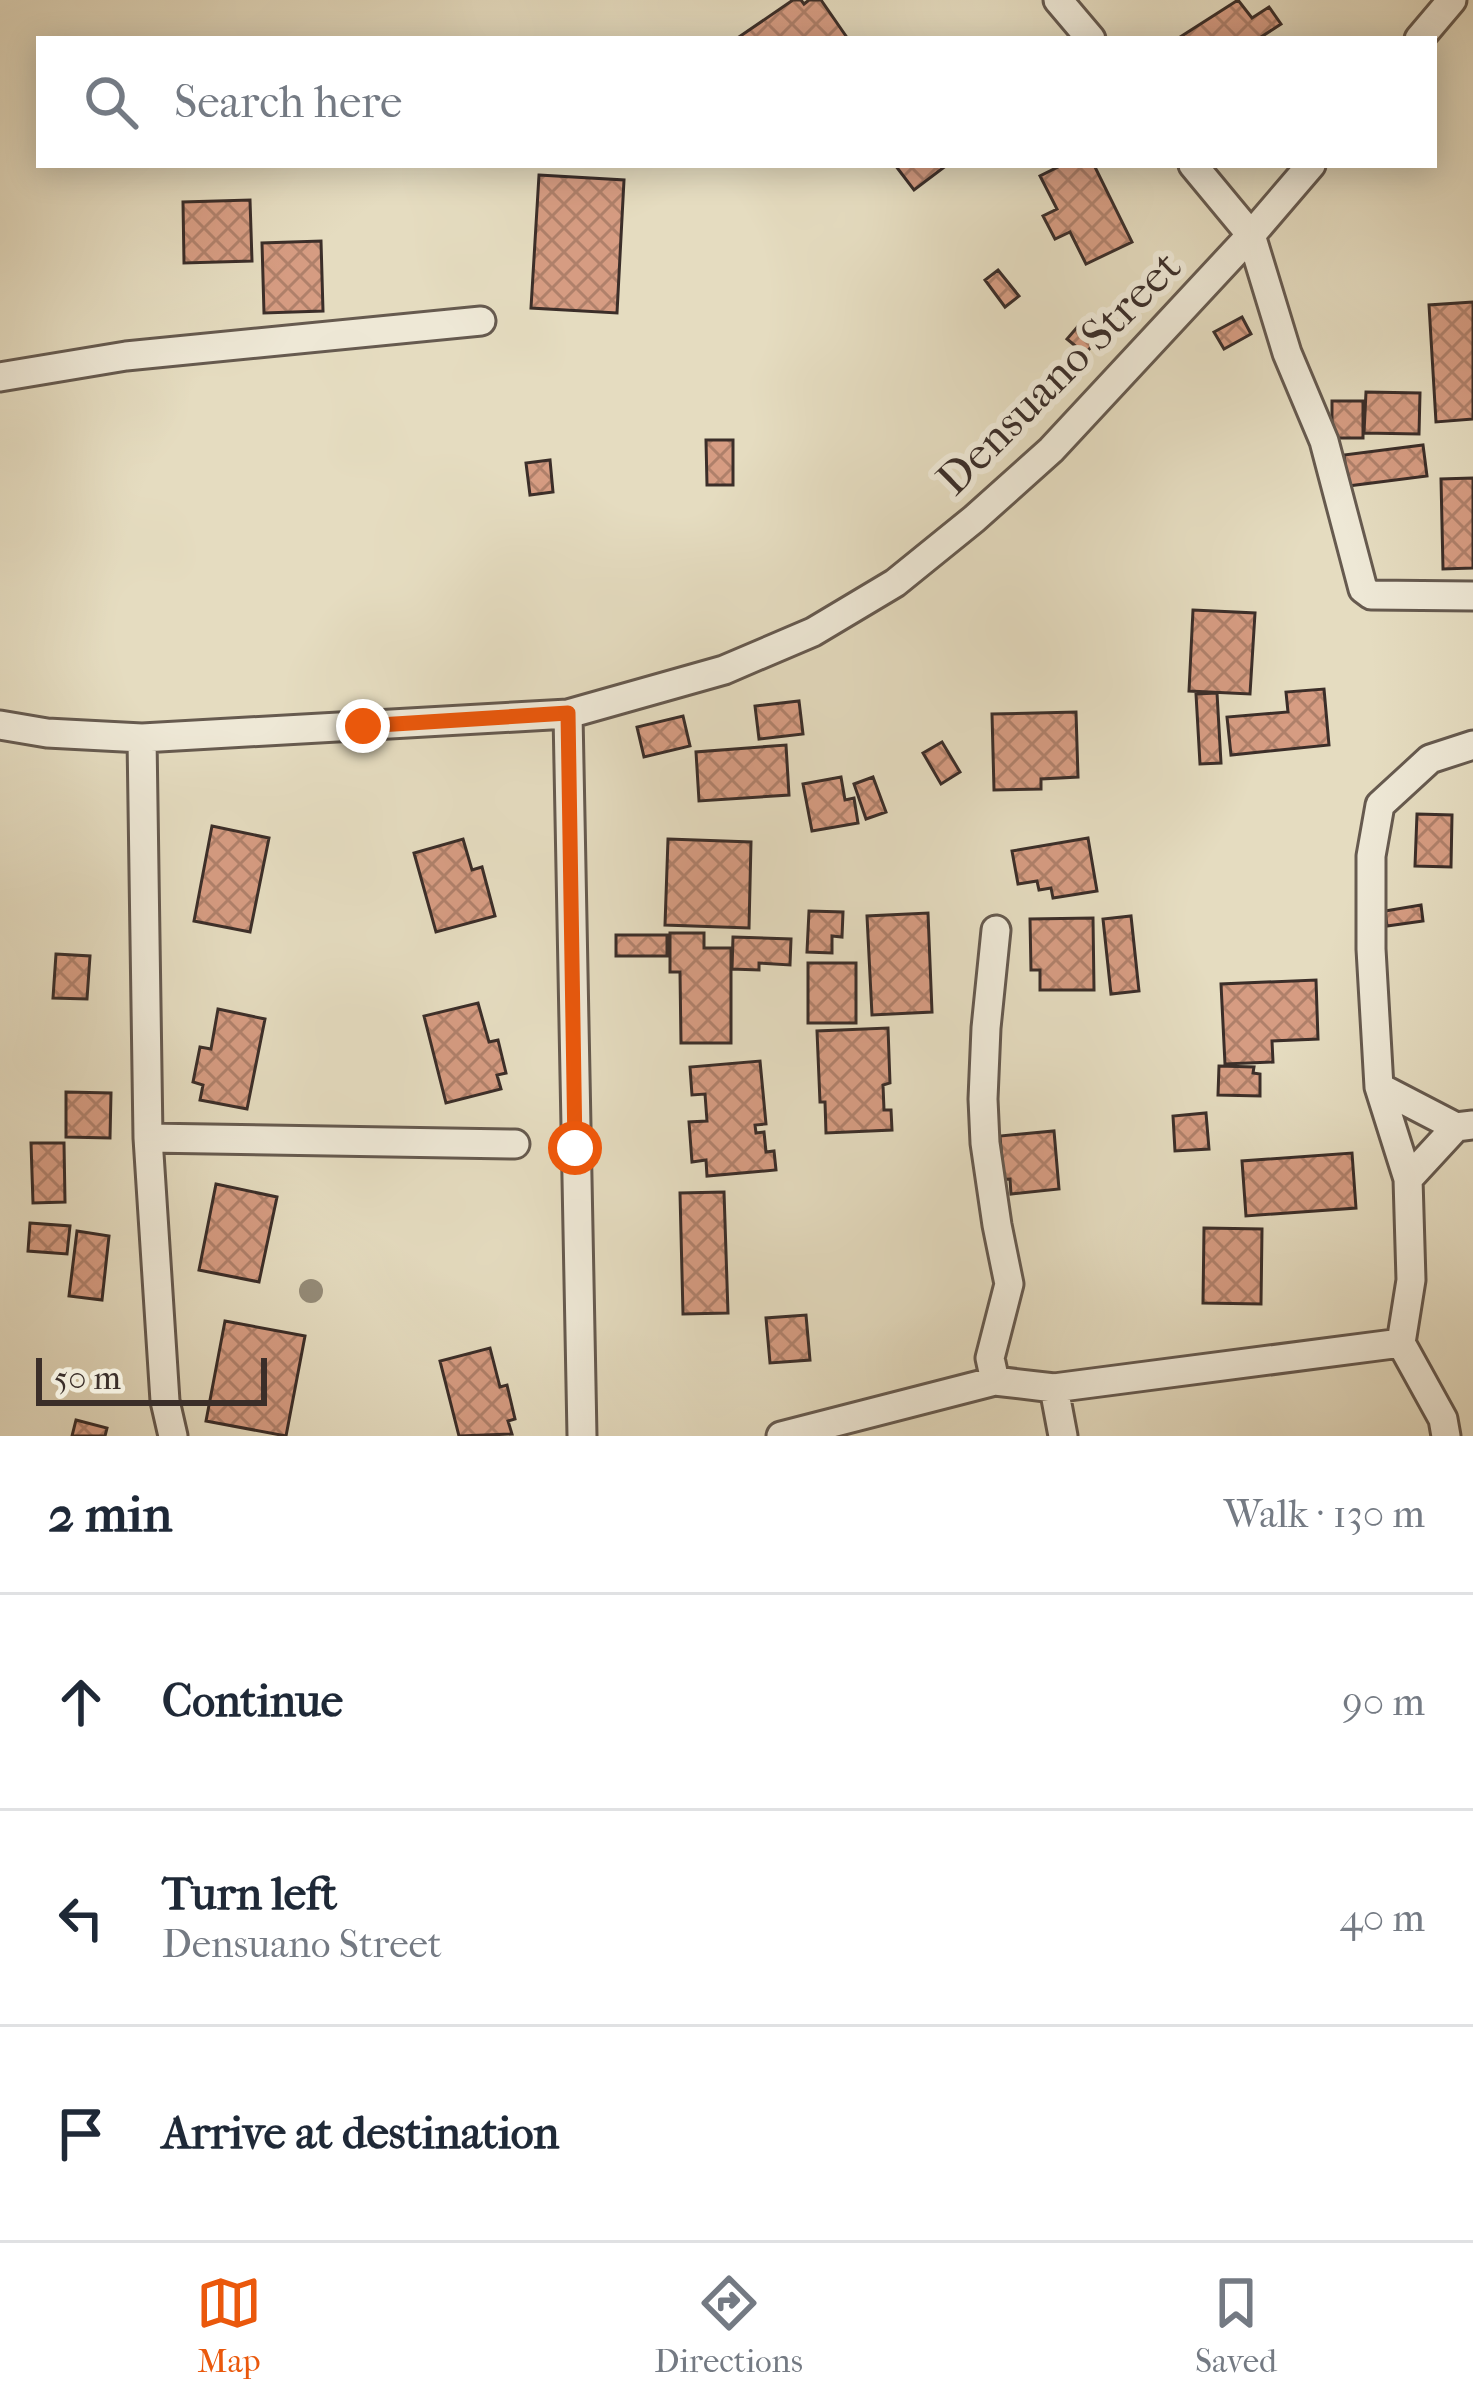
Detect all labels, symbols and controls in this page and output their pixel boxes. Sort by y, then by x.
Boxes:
search box [36,36,1437,168]
icon: search [78,69,144,135]
text: Search here [174,76,402,129]
street label: Densuano Street [926,240,1192,506]
route end [336,699,390,753]
route start [548,1121,602,1175]
scale bar [36,1352,267,1405]
text: 50 m [54,1359,121,1398]
text: 2 min [48,1484,172,1544]
text: Walk · 130 m [1224,1491,1425,1537]
icon: ahead [48,1669,114,1735]
text: Continue [162,1675,343,1728]
text: 90 m [1342,1679,1425,1725]
text: Turn left [162,1868,337,1921]
icon: left [48,1885,114,1951]
text: 40 m [1340,1895,1425,1941]
text: Densuano Street [162,1921,442,1967]
icon: arrive [48,2101,114,2167]
text: Arrive at destination [162,2107,559,2160]
tab: Map [196,2270,262,2381]
tab: Directions [654,2270,803,2381]
tab: Saved [1195,2270,1277,2381]

